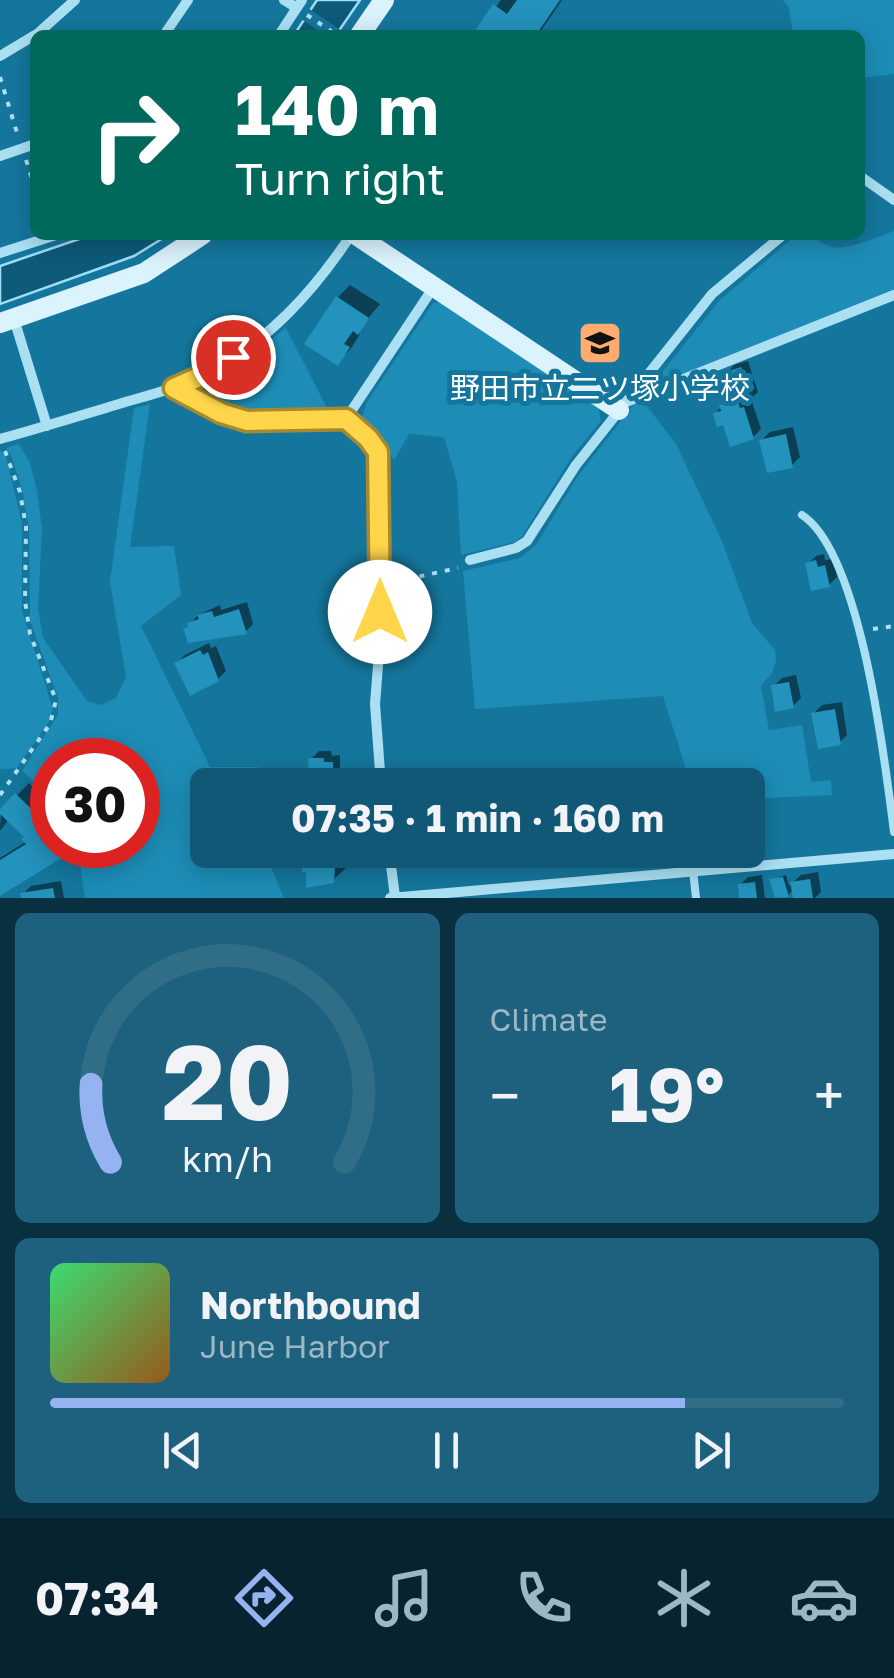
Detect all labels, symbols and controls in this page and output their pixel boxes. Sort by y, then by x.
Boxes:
text: 140 m [235,66,439,150]
icon: right [70,70,200,200]
text: Turn right [235,151,445,205]
pin [191,315,276,400]
school or university icon: 野田市立二ツ塚小学校 [577,320,623,366]
icon: arrive [206,330,261,385]
place label: 野田市立二ツ塚小学校 [450,370,750,406]
position arrow [328,560,432,664]
speed limit sign: 30 [30,738,160,868]
text: 07:35 · 1 min · 160 m [291,795,664,840]
text: Climate [490,1000,608,1038]
text: 20 [162,1018,293,1143]
text: 19° [609,1048,725,1139]
text: − [490,1062,520,1128]
text: + [814,1062,844,1128]
text: km/h [182,1137,273,1180]
text: Northbound [200,1282,421,1327]
text: June Harbor [200,1327,390,1365]
icon: previous [155,1423,210,1478]
icon: pause [419,1423,474,1478]
icon: next [684,1423,739,1478]
icon: directions [229,1563,299,1633]
icon: music [369,1563,439,1633]
icon: phone [509,1563,579,1633]
icon: climate [649,1563,719,1633]
icon: car [789,1563,859,1633]
text: 07:34 [35,1571,159,1625]

